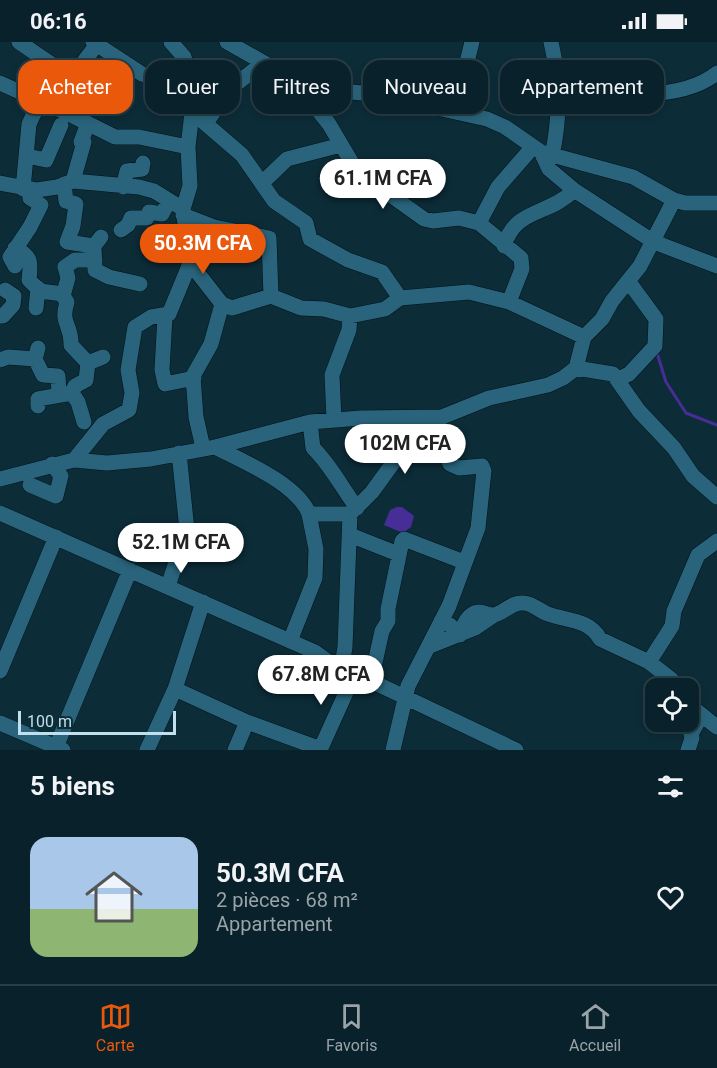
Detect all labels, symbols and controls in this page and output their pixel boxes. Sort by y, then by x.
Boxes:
text: 06:16 [30,9,87,34]
chip: Acheter [18,60,133,114]
chip: Louer [145,60,240,114]
chip: Filtres [252,60,351,114]
chip: Nouveau [363,60,488,114]
chip: Appartement [500,60,664,114]
pin: 61.1M CFA [314,159,452,210]
text: 61.1M CFA [334,166,432,190]
pin: 50.3M CFA [134,224,272,275]
text: 50.3M CFA [154,231,252,255]
pin: 102M CFA [343,424,467,475]
text: 102M CFA [359,431,451,455]
pin: 52.1M CFA [112,523,250,574]
text: 52.1M CFA [132,530,230,554]
pin: 67.8M CFA [252,655,390,706]
text: 67.8M CFA [272,662,370,686]
map controls [645,678,699,732]
button: locate [645,678,699,732]
scale bar [18,708,176,736]
text: 100 m [27,712,72,731]
icon: filters [654,770,687,803]
text: 5 biens [30,771,115,801]
text: 50.3M CFA [216,858,344,888]
icon: home [78,861,150,933]
icon: heart [654,881,687,914]
text: 2 pièces · 68 m² [216,888,358,912]
text: Appartement [216,912,333,936]
tab: Carte [96,1000,134,1055]
tab: Favoris [326,1000,377,1055]
tab: Accueil [569,1000,621,1055]

